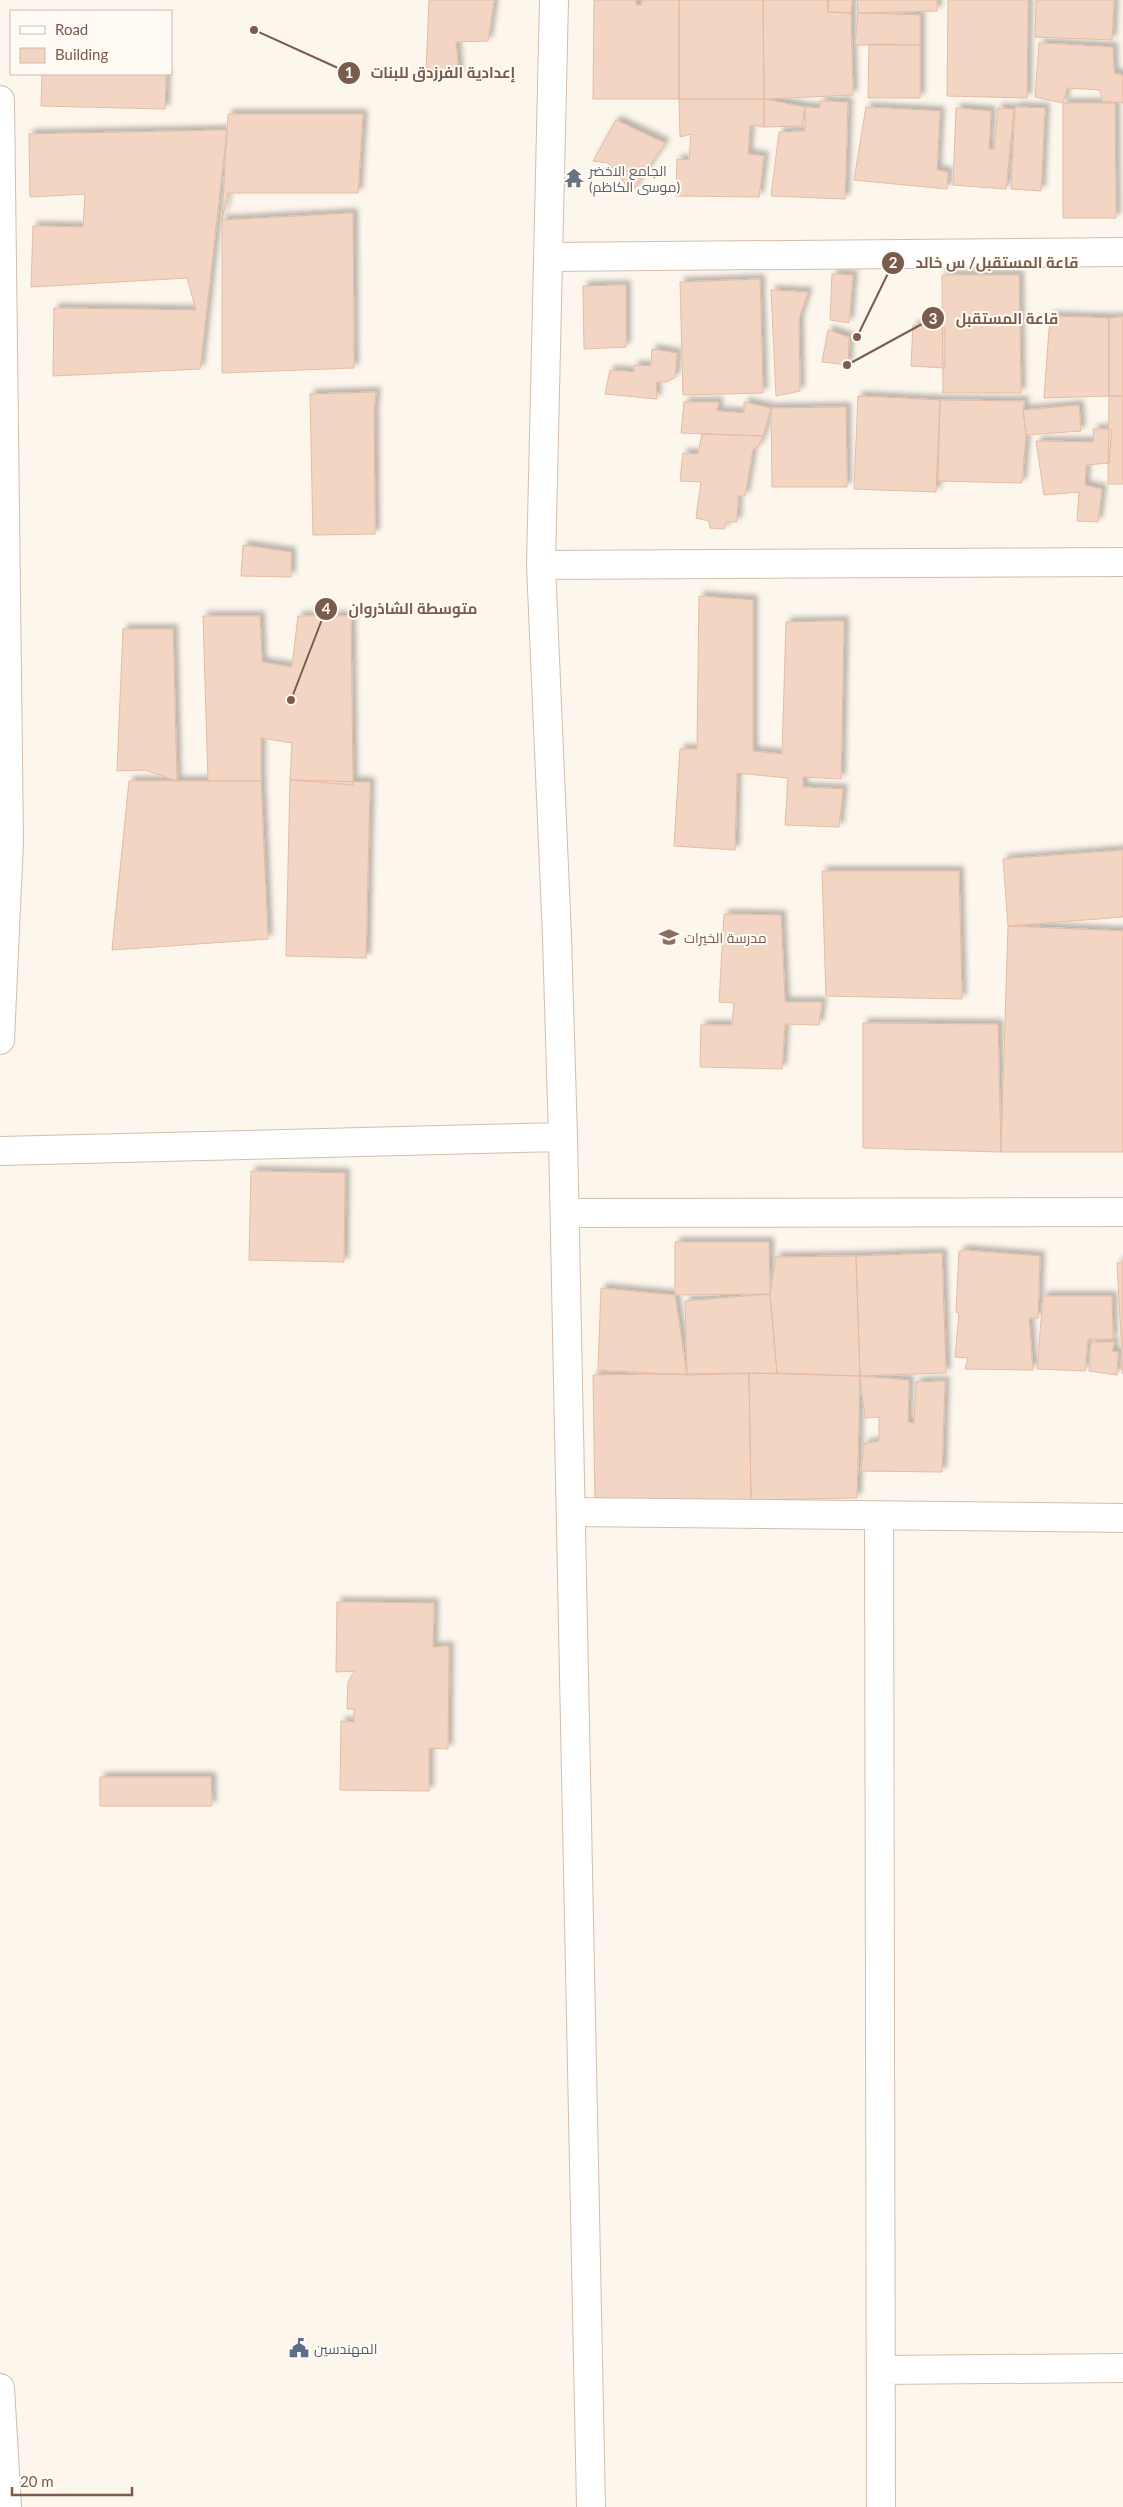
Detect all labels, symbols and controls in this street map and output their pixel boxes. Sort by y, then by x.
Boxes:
legend [10,10,172,75]
text: Road [55,20,88,38]
text: Building [55,45,108,63]
callout: إعدادية الفرزدق للبنات [336,58,526,88]
text: 1 [345,63,353,81]
text: إعدادية الفرزدق للبنات [371,63,516,83]
place label: الجامع الاخضر (موسى الكاظم) [588,162,681,197]
temple icon: الجامع الاخضر (موسى الكاظم) [563,167,585,189]
callout: قاعة المستقبل/ س خالد [881,248,1089,278]
text: 2 [889,253,898,271]
text: قاعة المستقبل/ س خالد [916,253,1078,272]
callout: قاعة المستقبل [921,303,1068,333]
text: 3 [929,309,937,327]
text: قاعة المستقبل [956,309,1058,328]
callout: متوسطة الشاذروان [314,594,488,624]
text: 4 [322,599,331,617]
text: متوسطة الشاذروان [349,599,477,618]
school or university icon: مدرسة الخيرات [658,926,680,948]
place label: مدرسة الخيرات [684,929,767,946]
public building icon: المهندسين [288,2337,310,2359]
place label: المهندسين [314,2340,377,2357]
scale bar [12,2464,132,2496]
text: 20 m [20,2472,54,2490]

